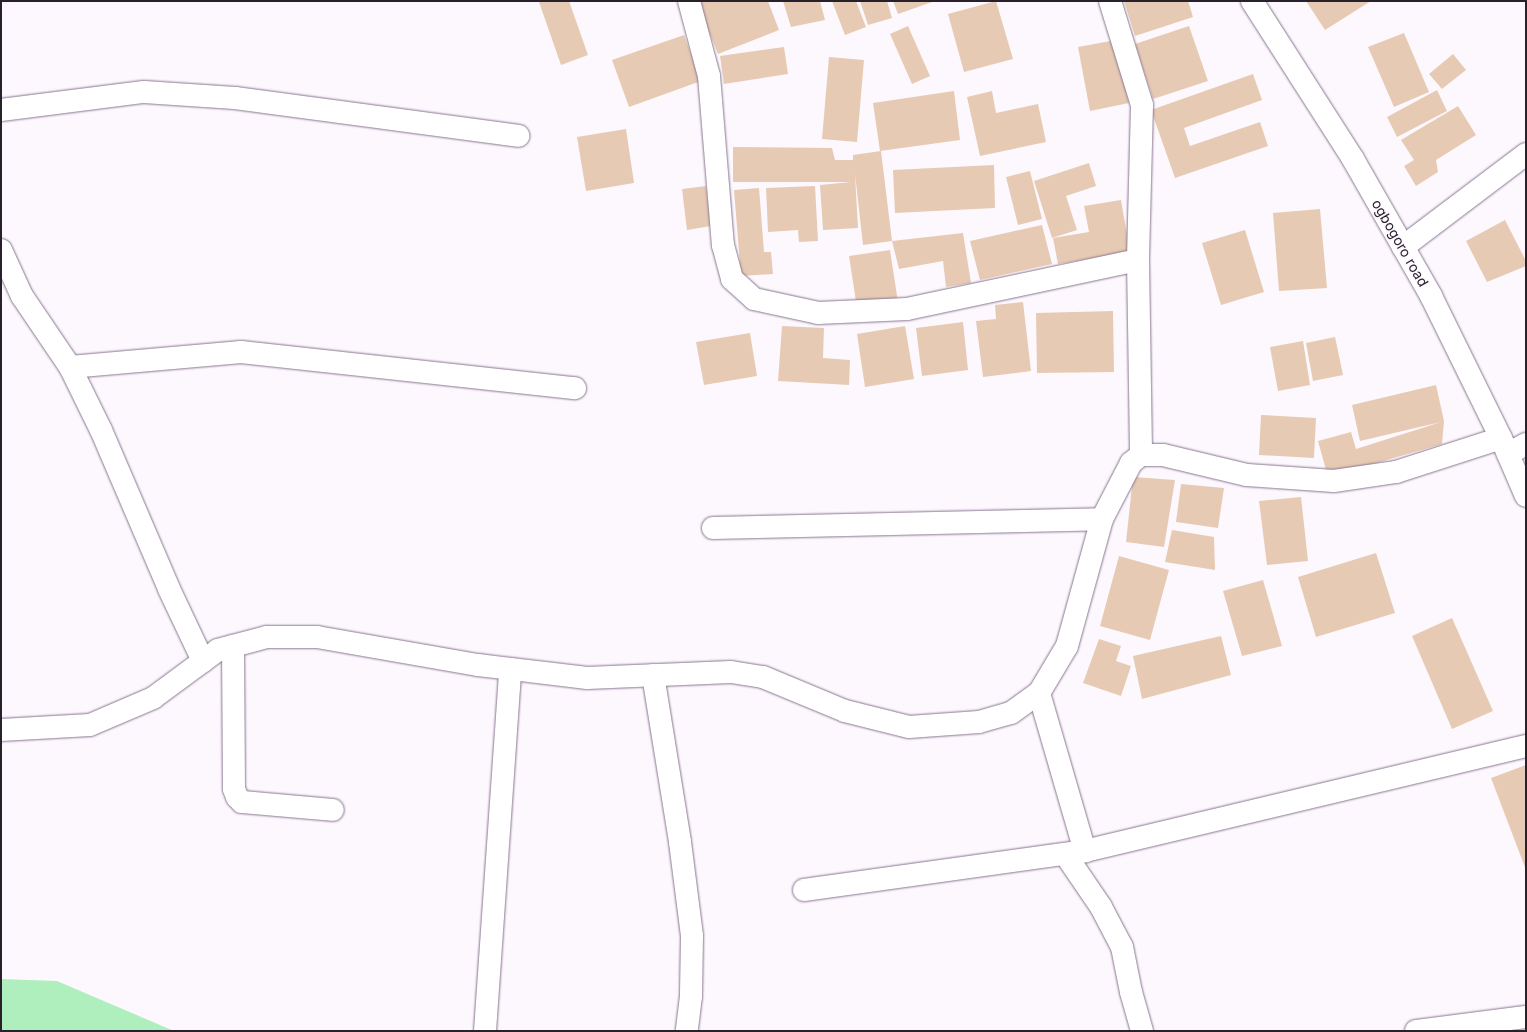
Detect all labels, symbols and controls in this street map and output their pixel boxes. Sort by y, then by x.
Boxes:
street label: ogbogoro road [1368,196,1432,290]

